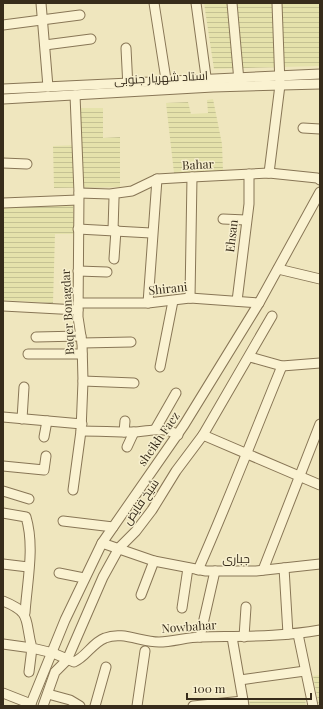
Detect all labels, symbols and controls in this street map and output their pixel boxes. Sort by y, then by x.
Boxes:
street label: استاد شهریار جنوبی [113,67,208,87]
street label: Bahar [182,155,215,173]
street label: Ehsan [221,219,241,253]
street label: Baqer Bonagdar [57,268,77,355]
street label: Shirani [148,278,189,298]
street label: sheikh Faez [134,408,183,469]
street label: شیخ فایض [119,475,163,528]
street label: جباری [222,550,250,566]
street label: Nowbahar [161,616,218,636]
scale bar [187,675,311,701]
text: 100 m [193,680,226,696]

